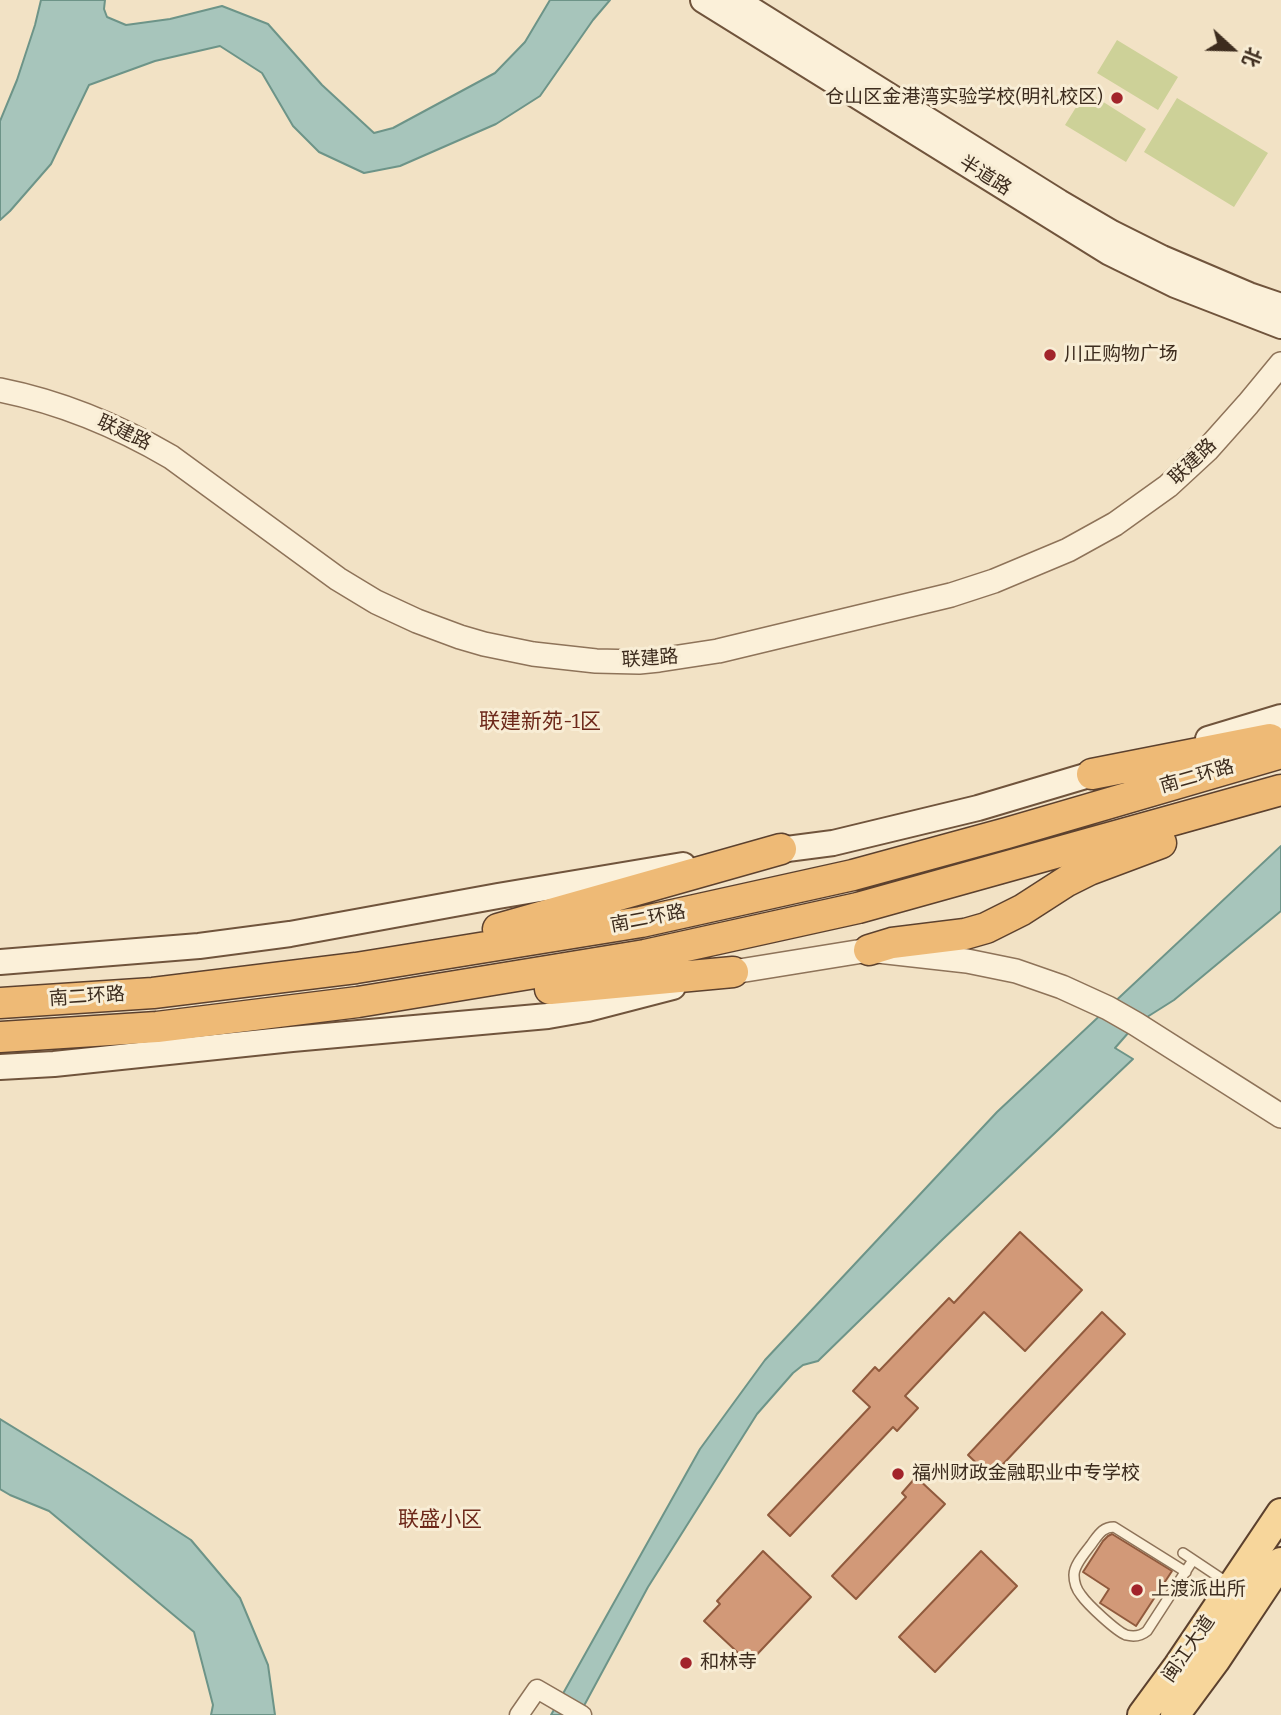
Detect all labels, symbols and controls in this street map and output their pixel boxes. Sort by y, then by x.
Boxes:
north arrow [1197,14,1267,84]
text: 北 [1238,44,1266,70]
place label: 仓山区金港湾实验学校(明礼校区) [825,87,1103,109]
marker: 仓山区金港湾实验学校(明礼校区) [1109,90,1125,106]
street label: 半道路 [955,151,1015,201]
place label: 川正购物广场 [1064,344,1178,366]
marker: 川正购物广场 [1042,347,1058,363]
street label: 联建路 [93,411,155,455]
street label: 联建路 [1165,434,1221,490]
street label: 联建路 [621,646,679,672]
district label: 联建新苑-1区 [479,709,601,735]
street label: 南二环路 [1157,756,1237,798]
street label: 南二环路 [609,901,687,937]
street label: 南二环路 [48,983,126,1011]
place label: 福州财政金融职业中专学校 [912,1463,1140,1485]
marker: 福州财政金融职业中专学校 [890,1466,906,1482]
district label: 联盛小区 [398,1507,482,1533]
place label: 上渡派出所 [1151,1579,1246,1601]
marker: 上渡派出所 [1129,1582,1145,1598]
street label: 闽江大道 [1158,1611,1220,1687]
place label: 和林寺 [700,1652,757,1674]
marker: 和林寺 [678,1655,694,1671]

